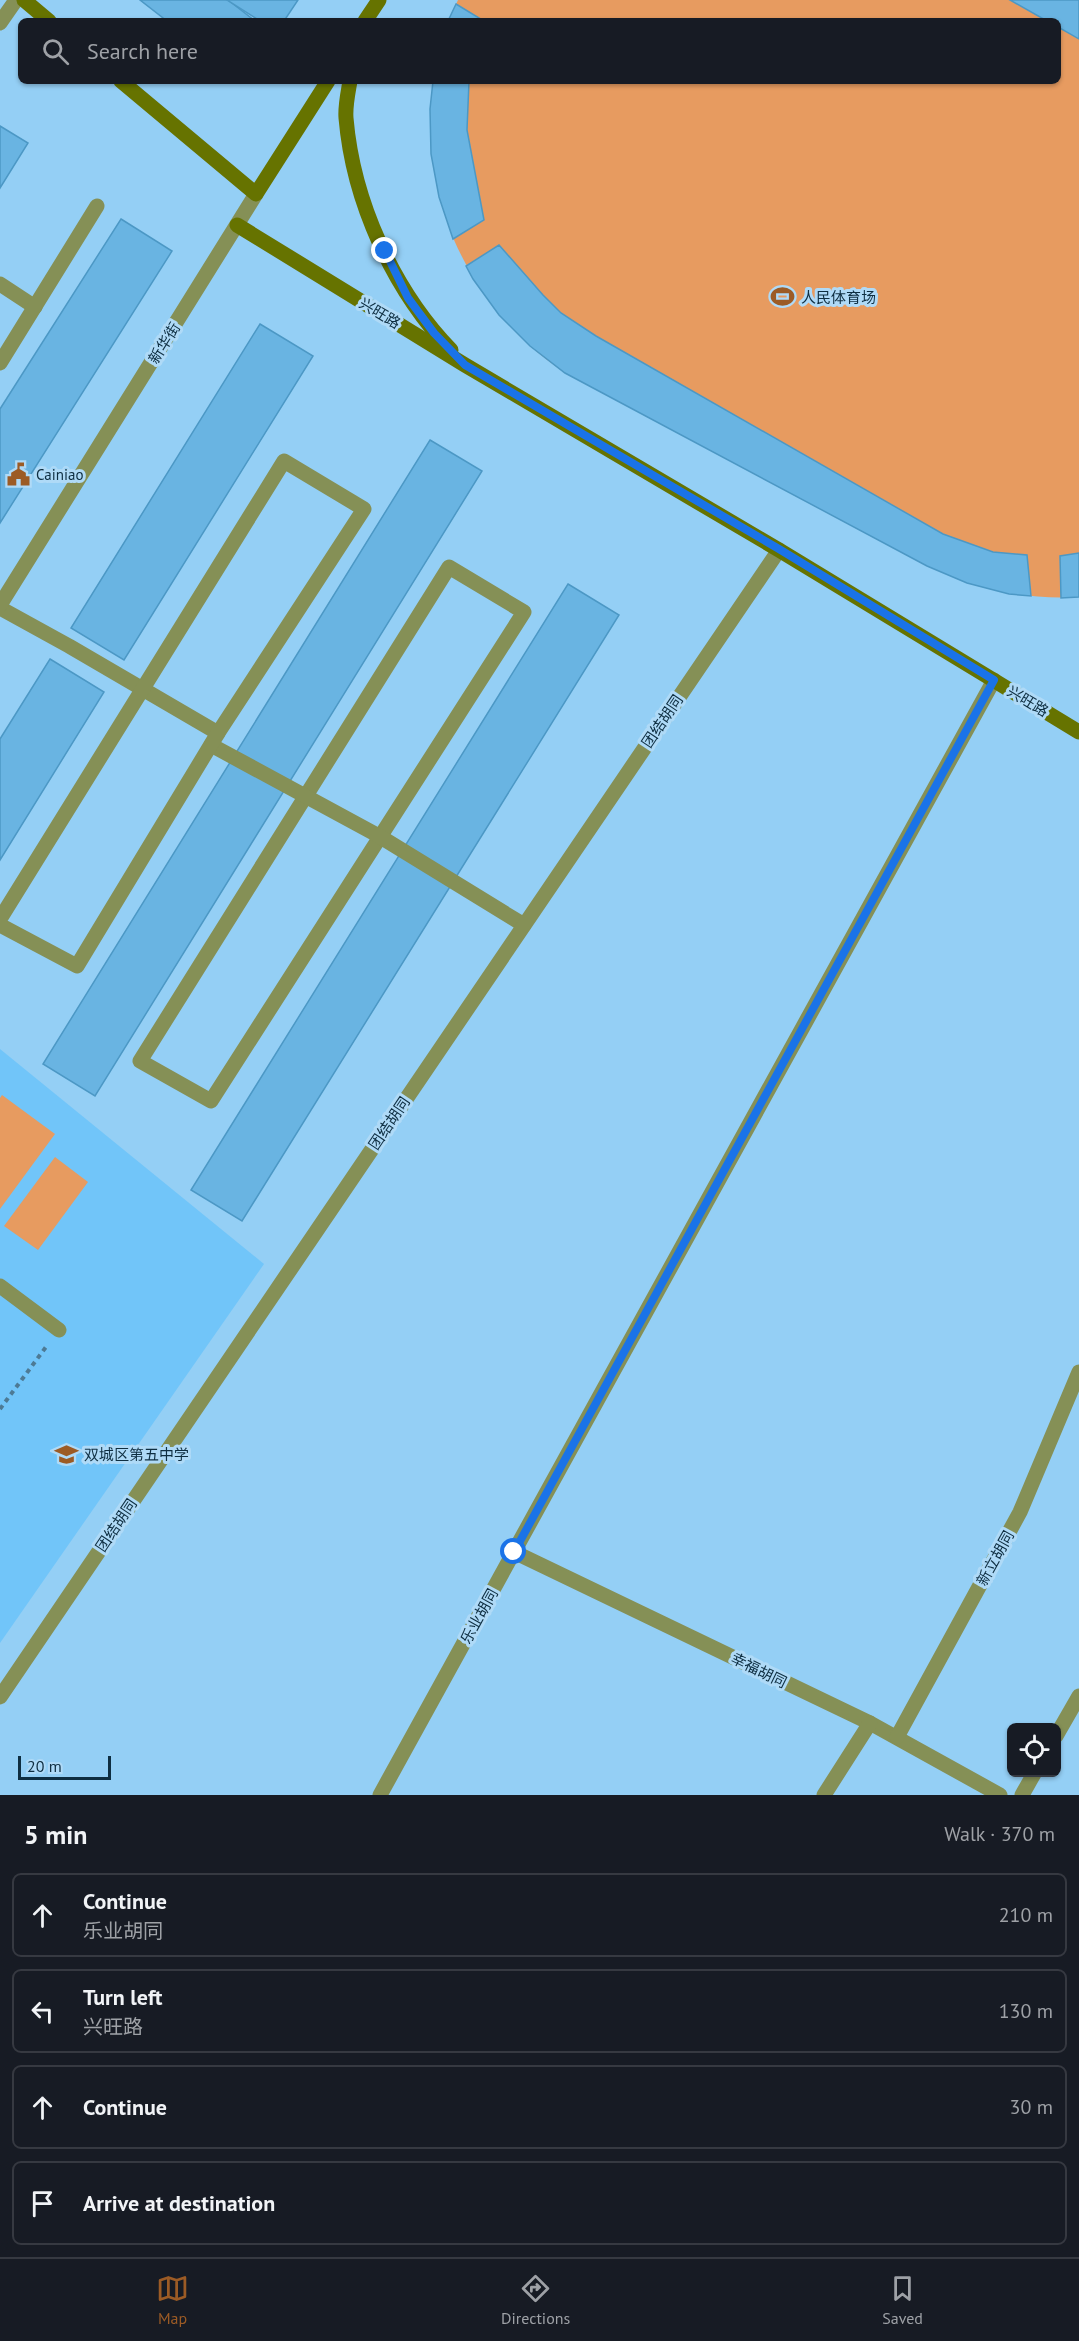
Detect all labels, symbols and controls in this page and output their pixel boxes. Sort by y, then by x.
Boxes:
search box [18,18,1061,84]
icon: search [39,35,72,68]
text: Search here [87,37,198,65]
route end [371,237,397,263]
sports icon: 人民体育场 [770,284,796,310]
place label: 人民体育场 [801,288,876,307]
street label: 兴旺路 [356,293,404,333]
street label: 新华街 [144,319,184,367]
public building icon: Cainiao [5,461,31,487]
place label: Cainiao [36,465,83,484]
street label: 兴旺路 [1004,681,1052,721]
street label: 团结胡同 [637,691,687,751]
street label: 团结胡同 [364,1093,414,1153]
school or university icon: 双城区第五中学 [53,1441,79,1467]
place label: 双城区第五中学 [84,1445,189,1464]
street label: 团结胡同 [91,1495,141,1555]
street label: 新立胡同 [972,1527,1018,1589]
route start [500,1538,526,1564]
street label: 乐业胡同 [456,1585,502,1647]
street label: 幸福胡同 [728,1648,790,1692]
map controls [1007,1723,1061,1777]
button: locate [1007,1723,1061,1777]
scale bar [18,1753,111,1780]
text: 20 m [27,1756,62,1776]
text: 5 min [24,1818,87,1851]
text: Walk · 370 m [944,1821,1055,1847]
text: Continue [83,1887,167,1915]
icon: ahead [26,1899,59,1932]
text: 210 m [999,1902,1053,1928]
text: 乐业胡同 [83,1918,163,1944]
text: Turn left [83,1983,163,2011]
icon: left [26,1995,59,2028]
text: 130 m [999,1998,1053,2024]
text: 兴旺路 [83,2014,143,2040]
icon: ahead [26,2091,59,2124]
text: Continue [83,2093,167,2121]
text: 30 m [1010,2094,1053,2120]
icon: arrive [26,2187,59,2220]
text: Arrive at destination [83,2189,275,2217]
tab: Map [156,2272,189,2328]
tab: Directions [501,2272,570,2328]
tab: Saved [882,2272,923,2328]

